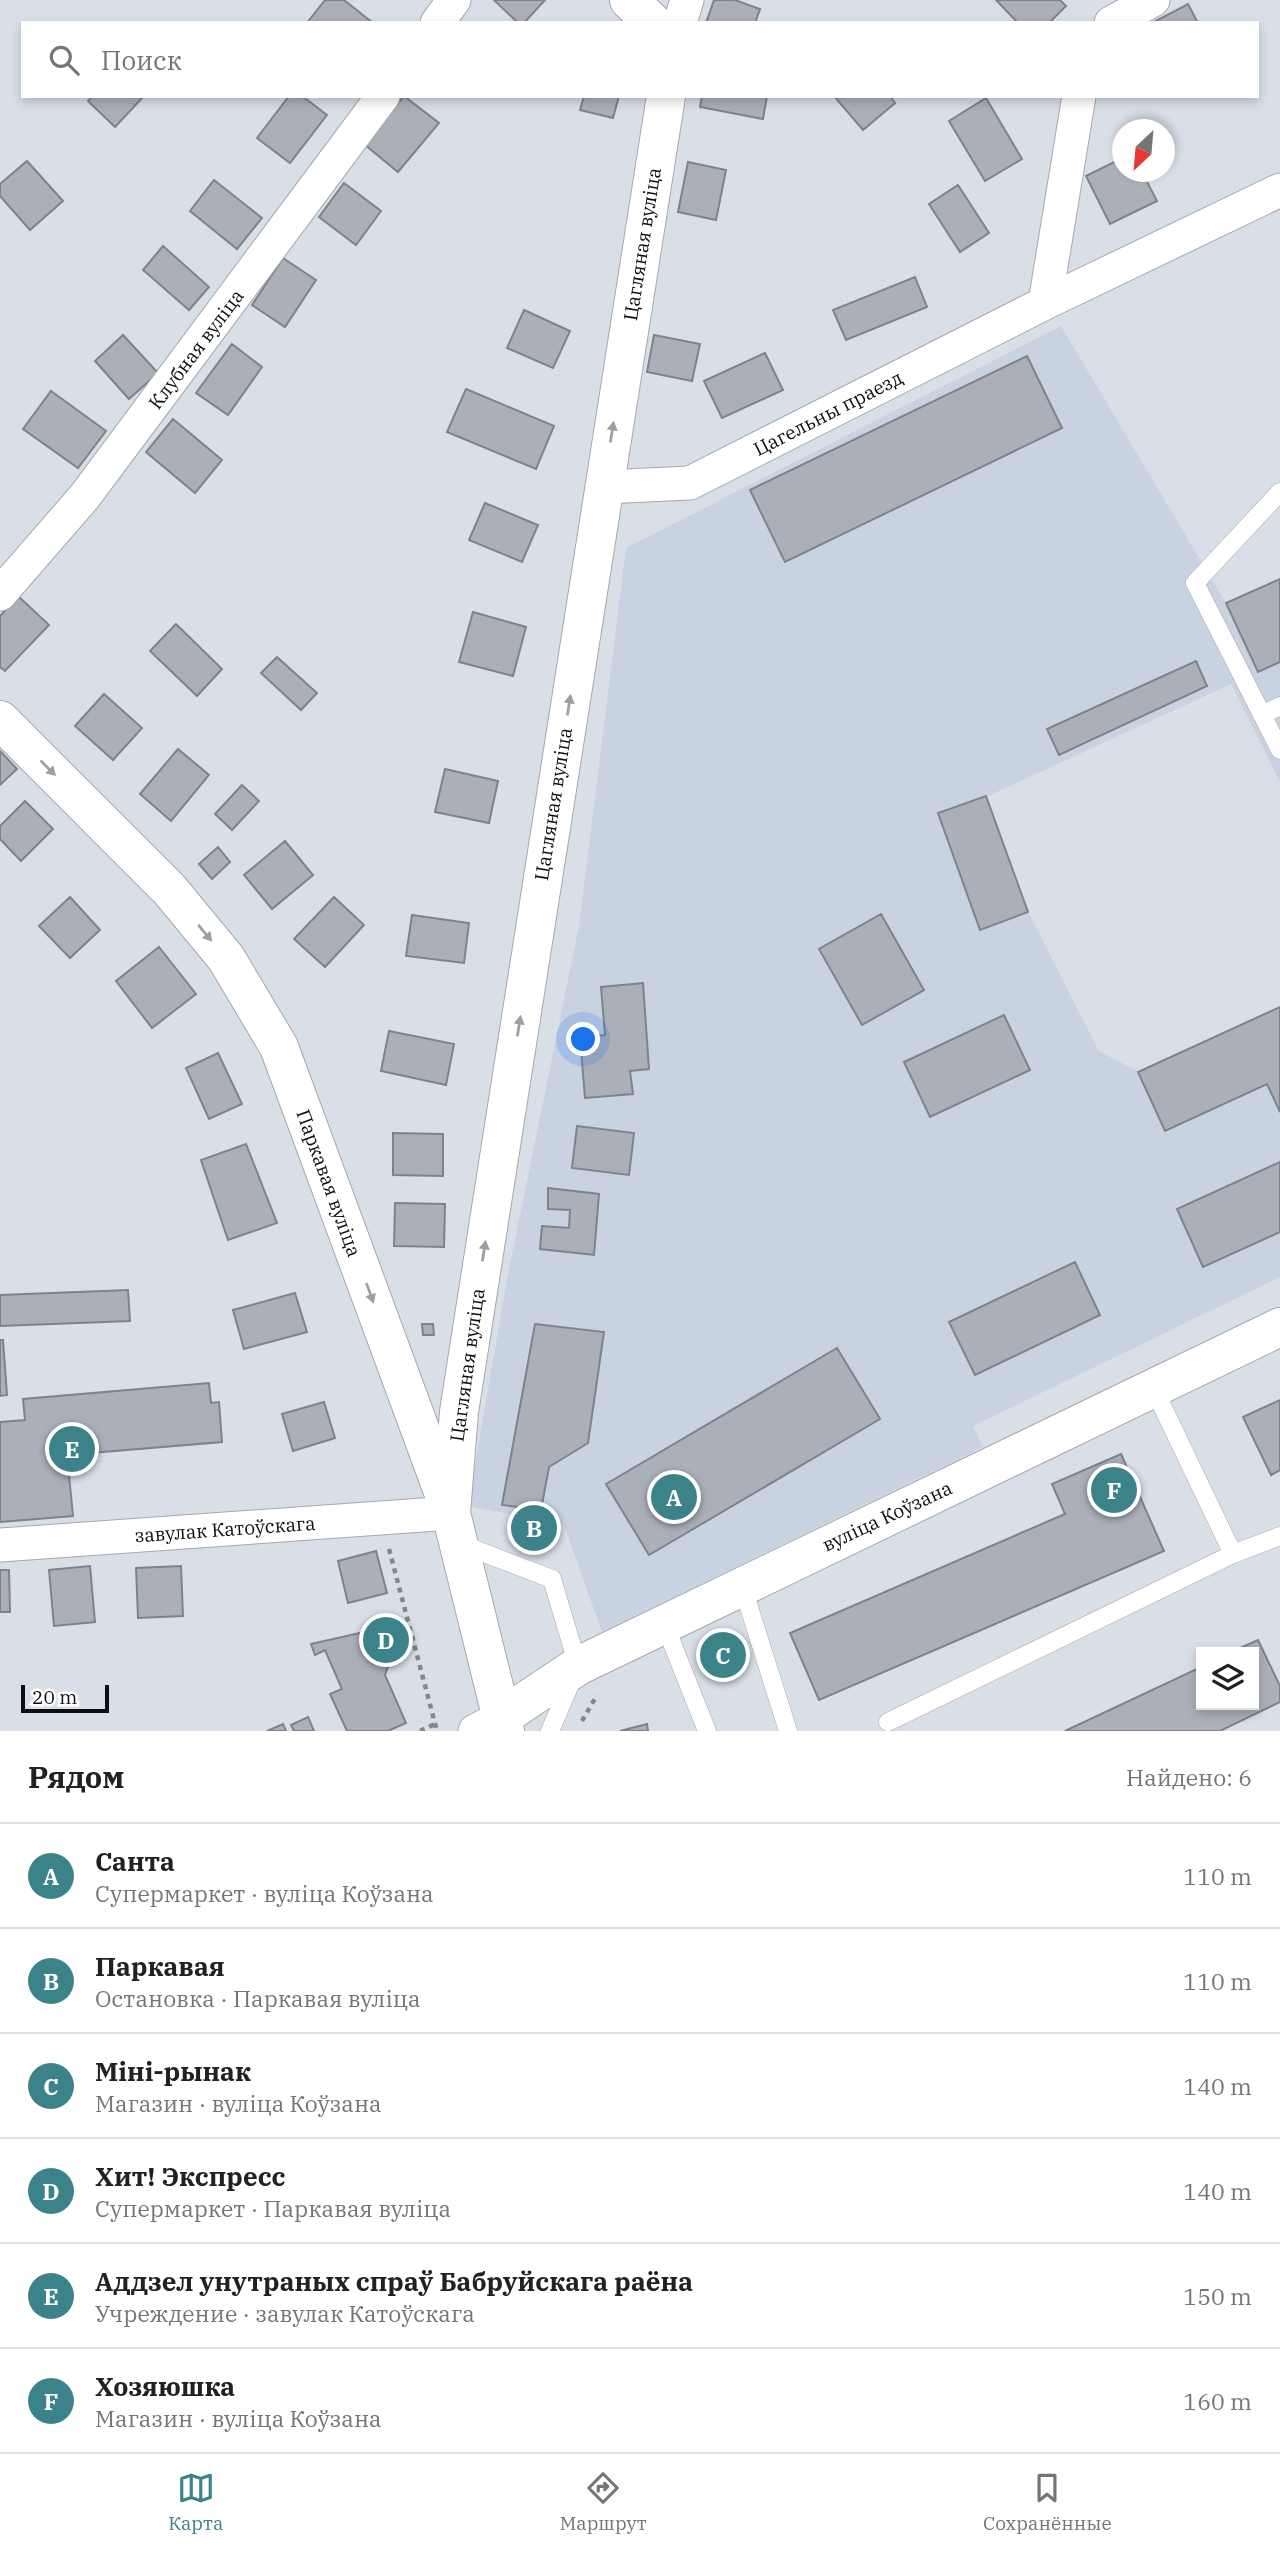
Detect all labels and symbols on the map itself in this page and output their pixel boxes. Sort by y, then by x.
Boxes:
north arrow [1112,119,1175,182]
street label: Цагляная вуліца [618,166,666,322]
street label: Клубная вуліца [143,284,249,414]
street label: Цагельны праезд [749,365,907,461]
one-way arrow [606,421,617,443]
one-way arrow [564,694,575,716]
street label: Цагляная вуліца [529,726,577,882]
one-way arrow [40,759,56,776]
one-way arrow [197,924,212,941]
one-way arrow [514,1015,525,1037]
your location [566,1022,600,1056]
street label: Паркавая вуліца [291,1106,367,1260]
one-way arrow [479,1240,490,1262]
one-way arrow [364,1283,375,1304]
street label: Цагляная вуліца [444,1287,490,1443]
pin: E [49,1423,95,1475]
pin: F [1091,1464,1137,1516]
pin: A [651,1471,697,1523]
street label: вуліца Коўзана [818,1475,956,1557]
pin: B [511,1502,557,1554]
street label: завулак Катоўскага [134,1511,316,1547]
pin: D [363,1614,409,1666]
pin: C [700,1629,746,1681]
scale bar [21,1682,108,1714]

